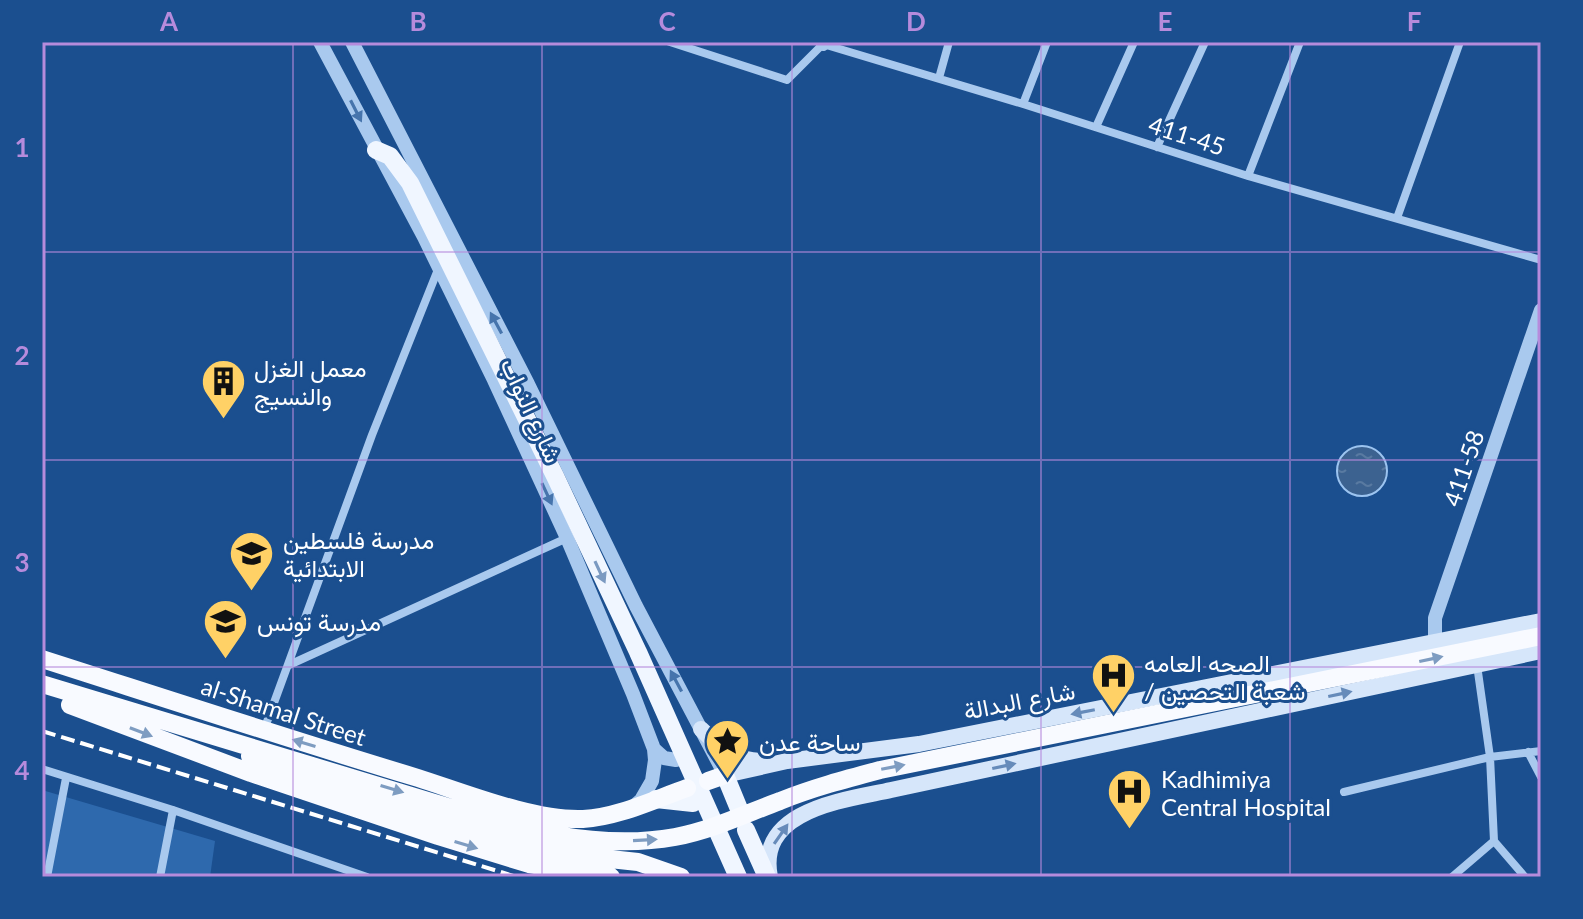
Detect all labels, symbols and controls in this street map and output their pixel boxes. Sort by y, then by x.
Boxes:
text: A [159,5,179,37]
text: B [409,5,427,37]
text: C [658,5,676,37]
text: D [906,5,926,37]
text: E [1158,5,1172,37]
text: F [1407,5,1421,37]
one-way arrow [350,100,363,123]
street label: 411-45 [1145,109,1229,161]
text: 1 [14,131,30,163]
one-way arrow [490,312,503,335]
text: 2 [14,339,30,371]
place label: معمل الغزل والنسيج [254,353,367,414]
street label: شارع النواب [492,353,569,468]
building icon: معمل الغزل والنسيج [199,357,247,420]
street label: 411-58 [1437,426,1489,510]
one-way arrow [540,483,554,506]
place label: مدرسة فلسطين الابتدائية [283,525,434,583]
school or university icon: مدرسة فلسطين الابتدائية [228,529,276,592]
text: 3 [14,546,30,578]
one-way arrow [593,560,607,584]
school or university icon: مدرسة تونس [202,597,250,660]
place label: مدرسة تونس [257,607,381,638]
place label: الصحه العامه / شعبة التحصين [1144,648,1305,706]
hospital icon: الصحه العامه / شعبة التحصين [1089,652,1137,715]
one-way arrow [1419,652,1444,664]
one-way arrow [669,669,682,692]
street label: al-Shamal Street [198,671,370,751]
street label: شارع البدالة [961,675,1078,728]
one-way arrow [1328,687,1353,700]
one-way arrow [1071,706,1096,719]
place icon: ساحة عدن [704,717,752,780]
one-way arrow [129,726,153,739]
place label: ساحة عدن [759,727,860,756]
one-way arrow [291,736,315,749]
text: 4 [14,754,30,786]
one-way arrow [992,759,1017,772]
one-way arrow [881,761,906,773]
place label: Kadhimiya Central Hospital [1161,764,1331,821]
hospital icon: Kadhimiya Central Hospital [1106,768,1154,831]
one-way arrow [380,783,404,796]
one-way arrow [773,823,788,844]
one-way arrow [633,834,658,847]
one-way arrow [454,839,478,852]

